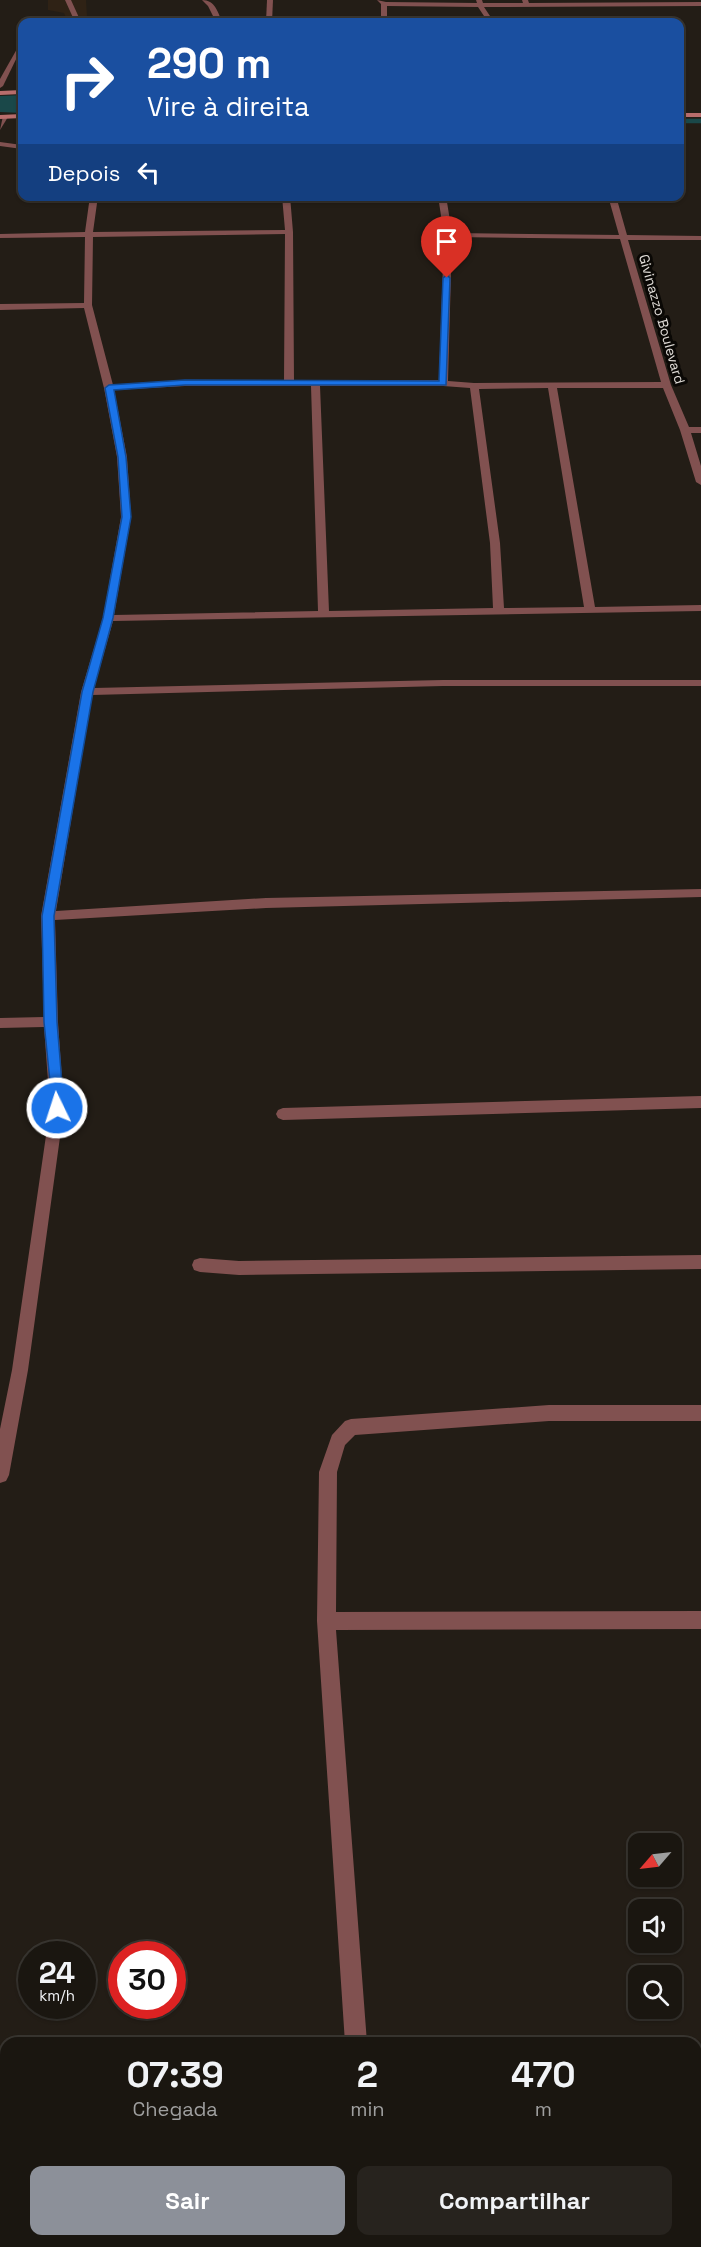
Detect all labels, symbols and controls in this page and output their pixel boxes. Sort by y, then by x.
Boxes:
text: 290 m [147,37,272,90]
icon: right [48,42,126,120]
text: Vire à direita [147,89,310,124]
icon: left [132,156,165,189]
text: Depois [48,159,120,187]
pin [421,216,472,278]
icon: arrive [430,225,463,258]
street label: Givinazzo Boulevard [635,252,689,386]
position arrow [25,1076,89,1140]
north arrow [628,1833,682,1887]
map controls [628,1833,682,2019]
button: sound [628,1899,682,1953]
speed limit sign: 30 [108,1941,186,2019]
text: 24 [39,1953,75,1992]
button: search [628,1965,682,2019]
text: km/h [39,1986,75,2005]
text: 07:39 [126,2052,224,2098]
text: 2 [357,2052,378,2098]
text: 470 [511,2052,576,2098]
text: Chegada [132,2096,218,2122]
text: min [350,2096,385,2122]
text: m [535,2096,552,2122]
button: Sair [30,2166,345,2235]
button: Compartilhar [357,2166,672,2235]

